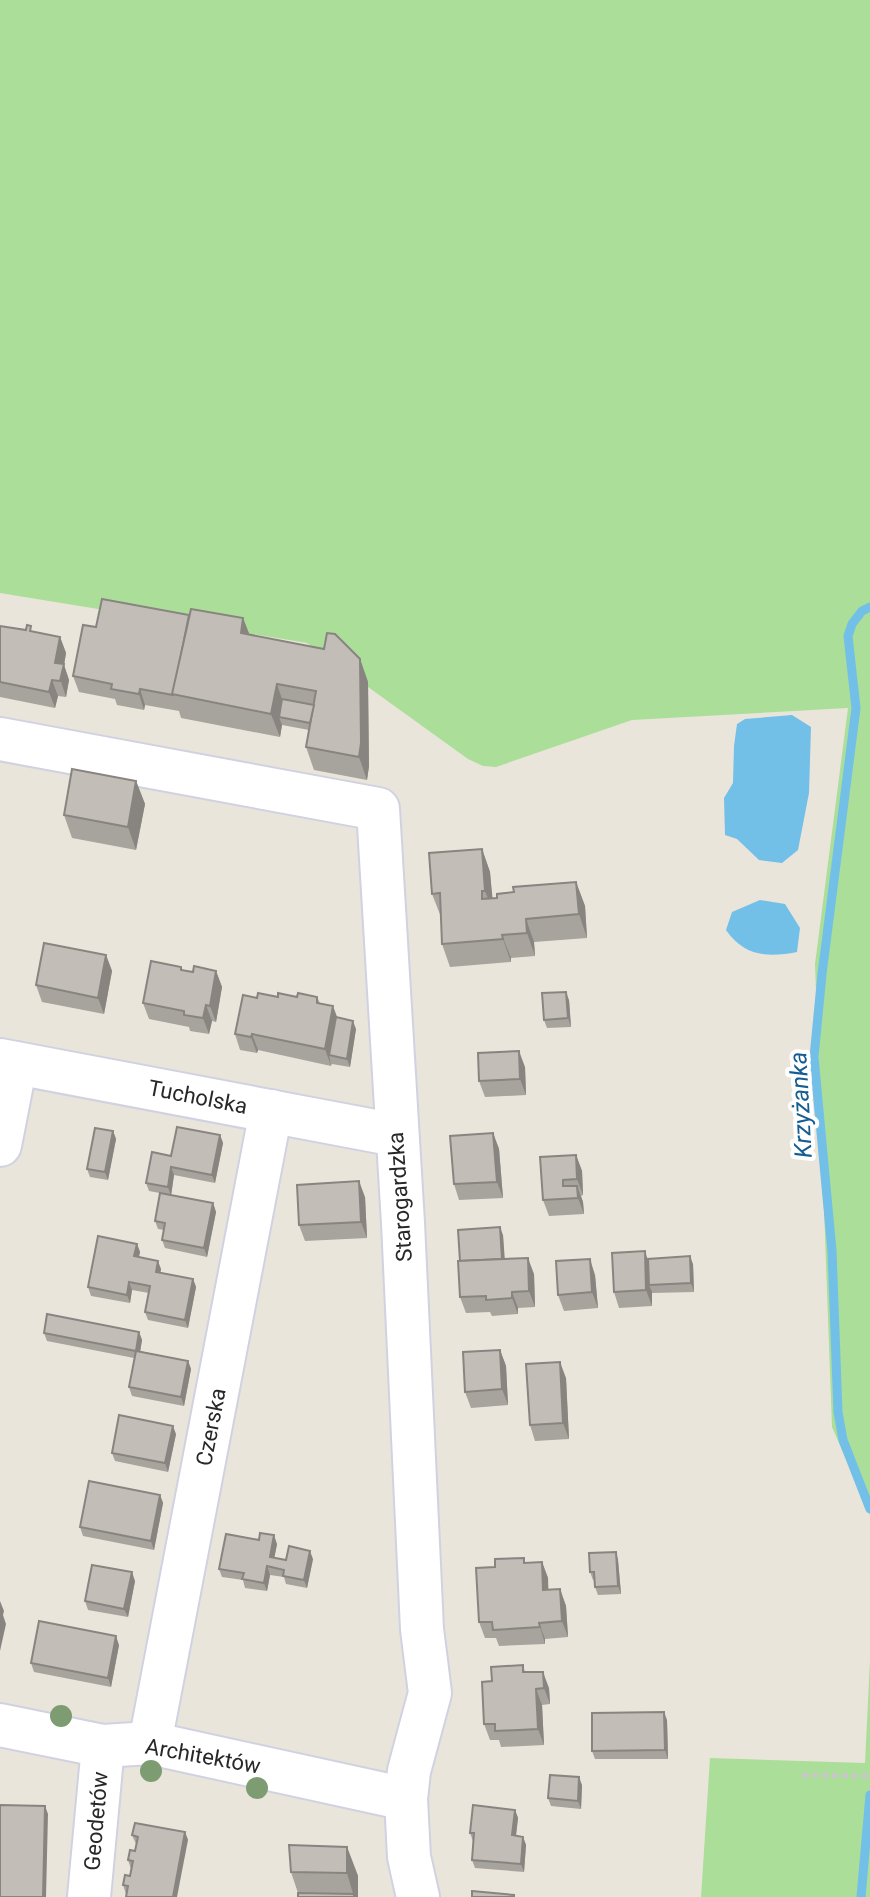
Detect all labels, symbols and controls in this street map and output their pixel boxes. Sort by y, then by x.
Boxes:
water label: Krzyżanka [784,1051,818,1159]
street label: Tucholska [146,1075,250,1119]
street label: Starogardzka [383,1131,417,1263]
street label: Czerska [191,1386,231,1468]
street label: Architektów [143,1734,263,1779]
street label: Geodetów [79,1770,113,1872]

